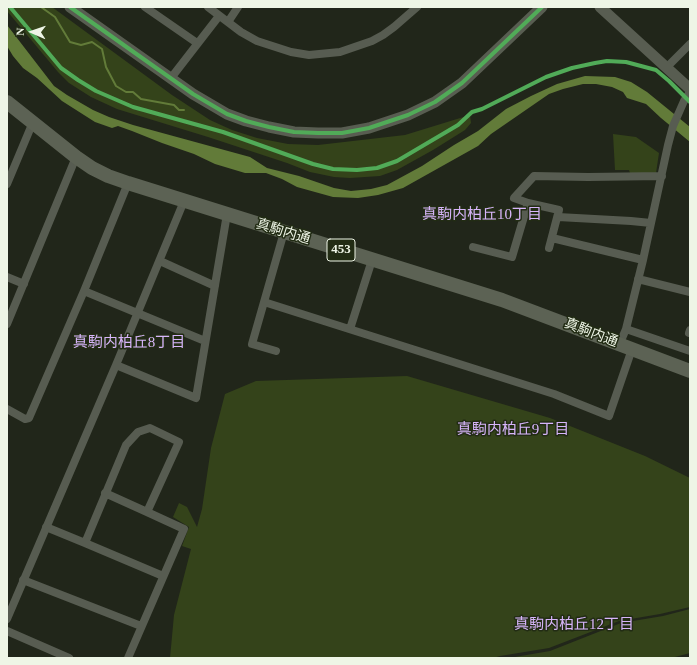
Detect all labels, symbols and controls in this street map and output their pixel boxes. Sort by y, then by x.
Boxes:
north arrow [12,12,52,52]
text: N [14,27,26,36]
district label: 真駒内柏丘10丁目 [422,206,542,224]
street label: 真駒内通 [254,216,312,248]
road number: 453 [327,239,355,261]
street label: 真駒内通 [562,315,620,351]
district label: 真駒内柏丘8丁目 [73,334,185,352]
district label: 真駒内柏丘9丁目 [457,421,569,439]
district label: 真駒内柏丘12丁目 [514,616,634,634]

